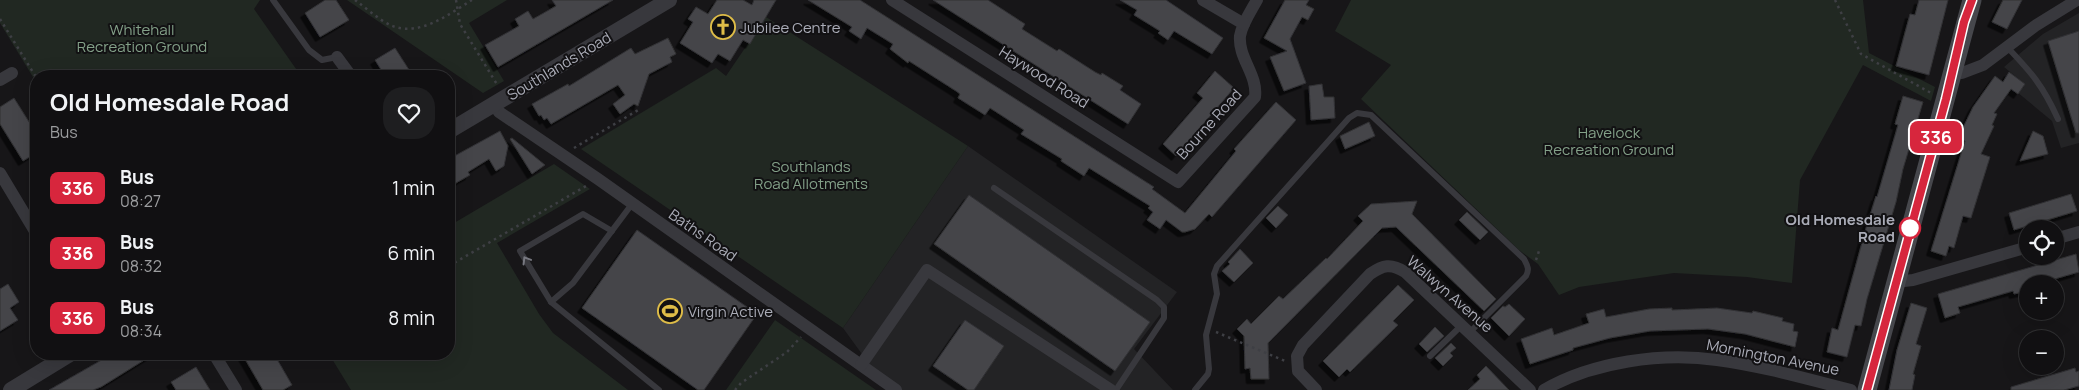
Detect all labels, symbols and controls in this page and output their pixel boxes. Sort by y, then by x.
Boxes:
church icon: Jubilee Centre [710,14,736,40]
place label: Jubilee Centre [740,17,841,38]
park label: Whitehall Recreation Ground [77,19,207,57]
street label: Southlands Road [503,27,615,105]
street label: Haywood Road [995,41,1093,113]
street label: Bourne Road [1172,84,1246,164]
text: Old Homesdale Road [50,85,289,118]
button: heart [383,87,435,139]
text: Bus [50,121,78,143]
line badge: 336 [1907,121,1965,153]
park label: Havelock Recreation Ground [1544,122,1674,160]
text: 336 [1920,125,1952,149]
park label: Southlands Road Allotments [754,156,868,194]
text: Bus [120,164,154,190]
text: 1 min [392,175,435,201]
text: 336 [61,176,94,200]
text: 08:27 [120,190,161,212]
street label: Baths Road [665,204,741,266]
place label: Old Homesdale Road [1786,209,1895,247]
marker: Old Homesdale Road [1899,217,1921,239]
map controls [2019,220,2064,375]
button: locate [2019,220,2064,265]
text: Bus [120,229,154,255]
text: 6 min [388,240,435,266]
text: 336 [61,241,94,265]
street label: Walwyn Avenue [1402,251,1498,337]
text: 08:32 [120,255,162,277]
one-way arrow [522,257,532,266]
button: + [2019,275,2064,320]
text: Bus [120,294,154,320]
sports icon: Virgin Active [657,298,683,324]
place label: Virgin Active [688,301,773,322]
text: 8 min [388,305,435,331]
text: 336 [61,306,94,330]
text: 08:34 [120,320,162,342]
button: − [2019,330,2064,375]
street label: Mornington Avenue [1705,334,1841,380]

